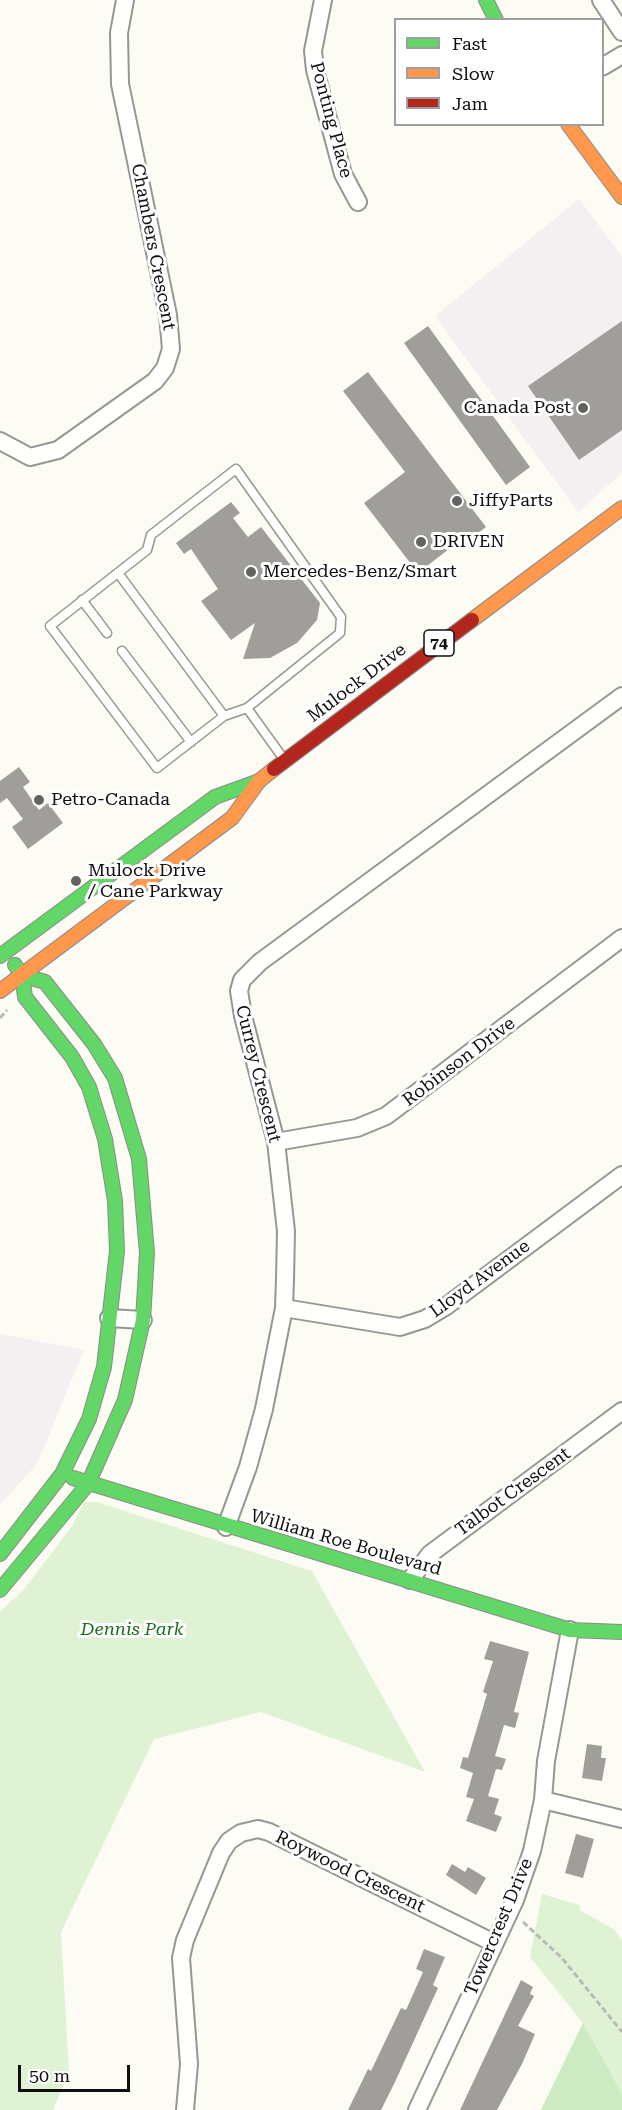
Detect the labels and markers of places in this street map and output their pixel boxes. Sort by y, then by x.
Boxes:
place label: Canada Post [464,397,571,419]
marker: Canada Post [576,401,590,415]
place label: JiffyParts [469,490,553,512]
marker: JiffyParts [450,494,464,508]
place label: DRIVEN [433,531,505,553]
marker: DRIVEN [414,535,428,549]
place label: Mercedes-Benz/Smart [263,561,457,583]
marker: Mercedes-Benz/Smart [244,565,258,579]
place label: Petro-Canada [51,789,170,811]
marker: Petro-Canada [32,793,46,807]
place label: Mulock Drive / Cane Parkway [88,860,223,902]
marker: Mulock Drive / Cane Parkway [69,874,83,888]

